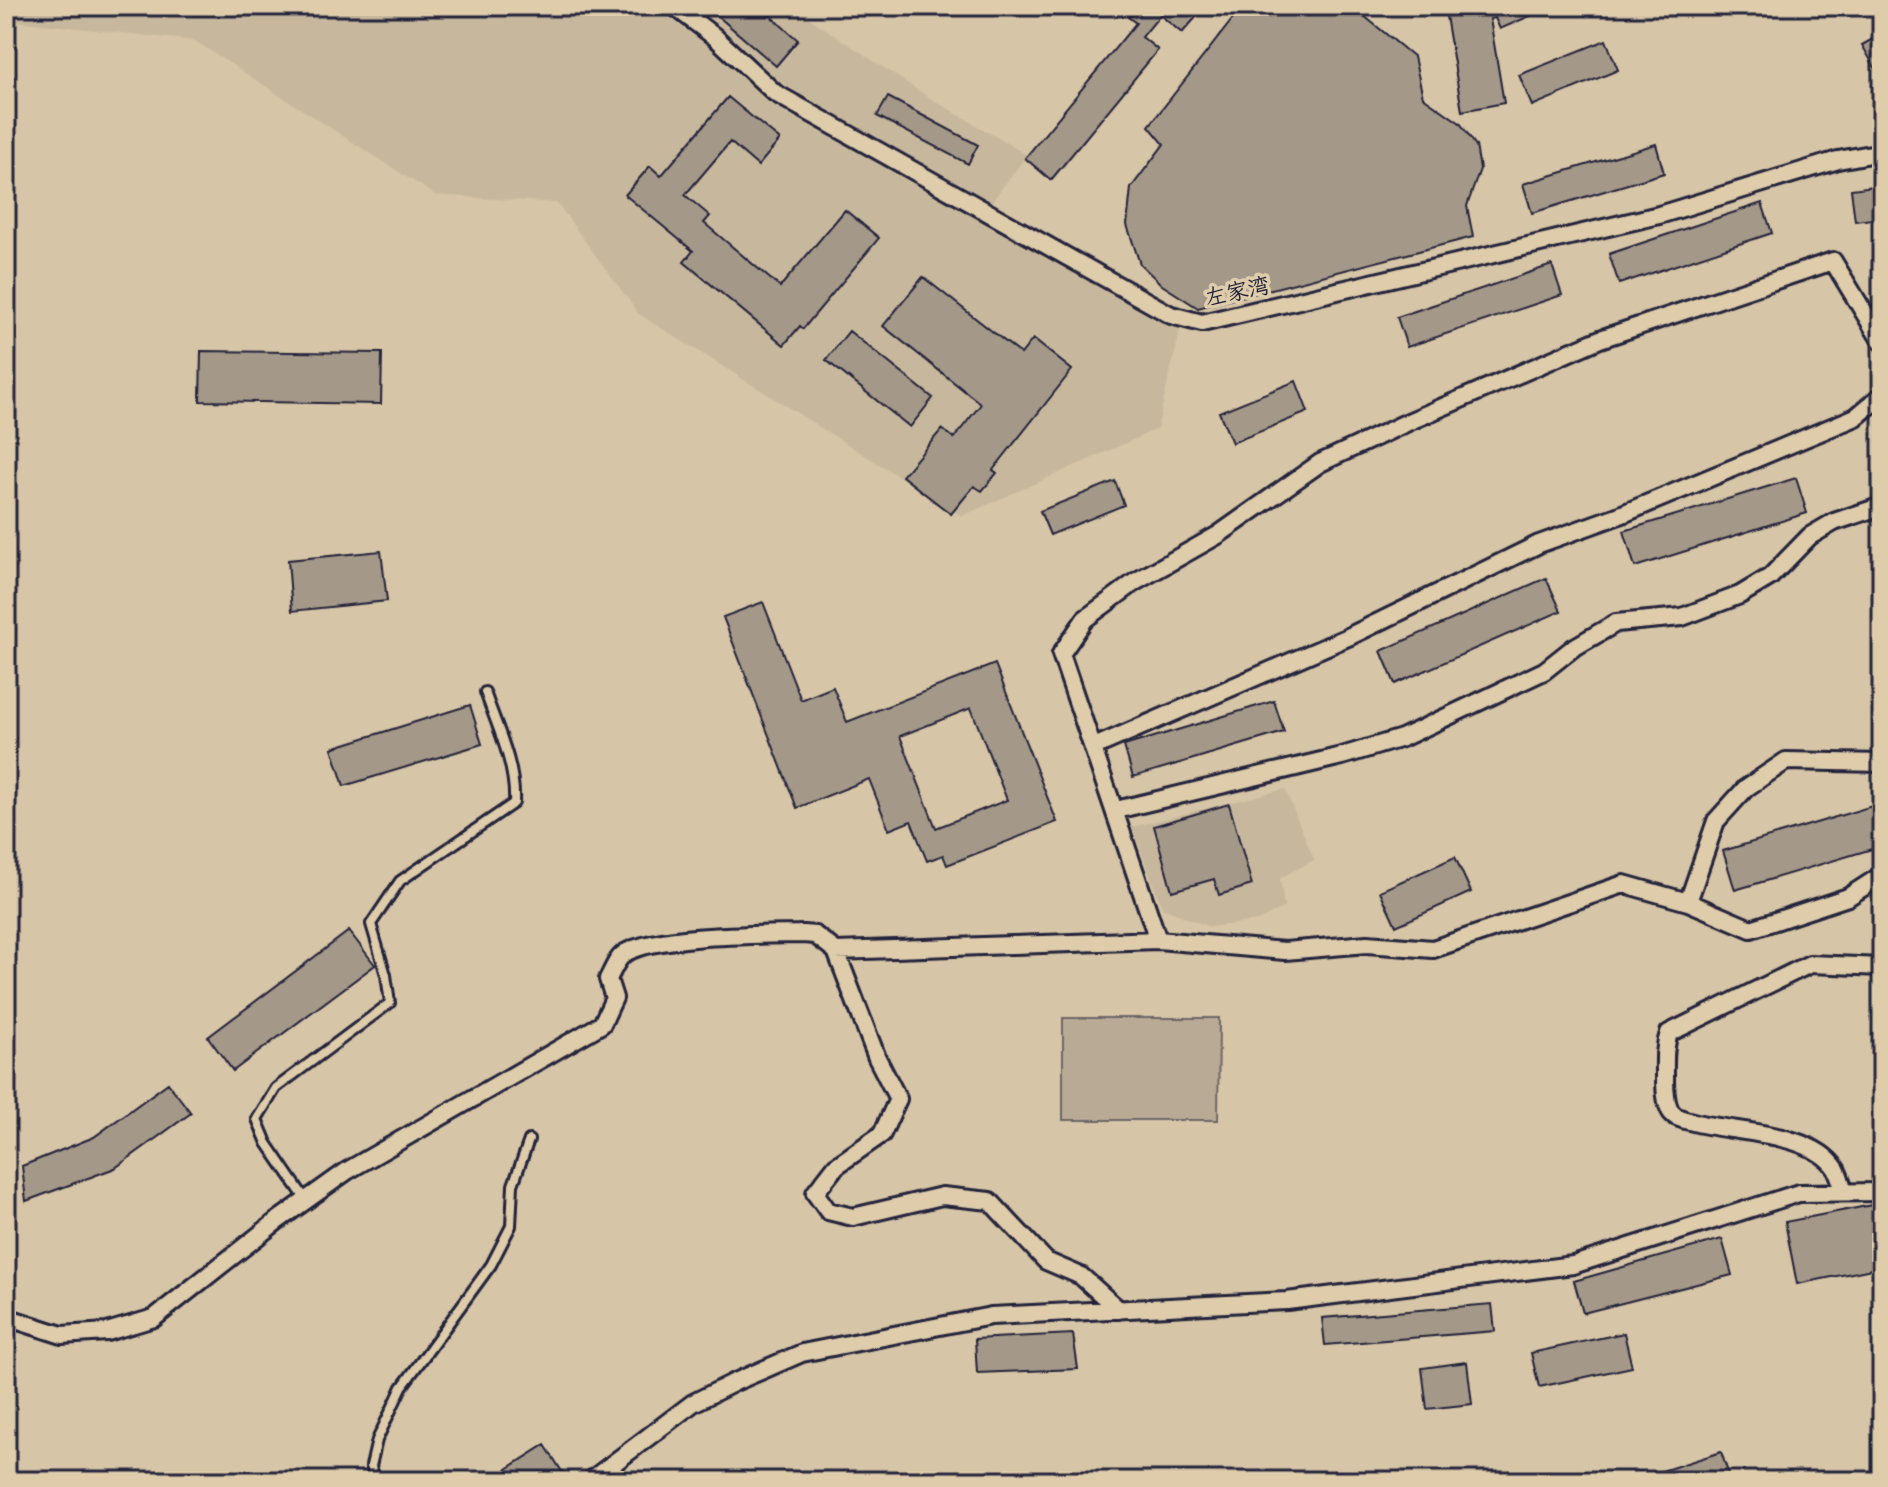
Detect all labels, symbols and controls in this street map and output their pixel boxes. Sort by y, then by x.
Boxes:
street label: 左家湾 [1202,271,1272,313]

